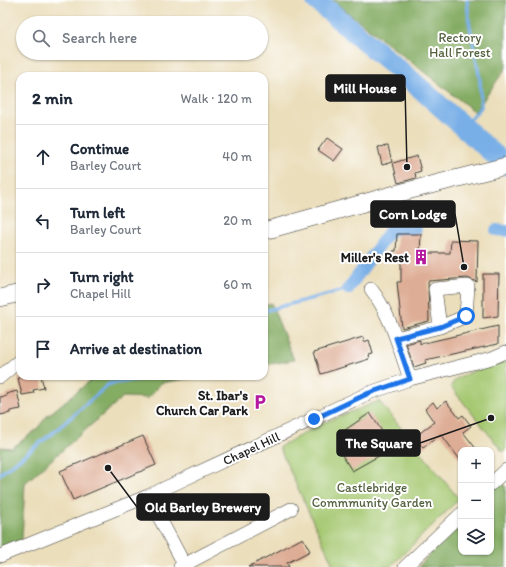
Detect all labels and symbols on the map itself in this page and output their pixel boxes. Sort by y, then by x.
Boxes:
park label: Rectory Hall Forest [429,30,491,60]
callout: Mill House [326,75,405,101]
text: Mill House [333,80,397,97]
callout: Corn Lodge [371,201,455,227]
text: Corn Lodge [379,206,447,223]
building icon: Miller's Rest [412,248,430,266]
place label: Miller's Rest [341,250,409,265]
route start [457,307,475,325]
place label: St. Ibar's Church Car Park [156,388,248,418]
parking icon: St. Ibar's Church Car Park [251,393,269,411]
route end [305,410,323,428]
street label: Chapel Hill [220,429,282,468]
callout: The Square [337,430,420,456]
text: The Square [344,435,413,452]
park label: Castlebridge Commmunity Garden [312,480,433,510]
callout: Old Barley Brewery [137,494,269,520]
text: Old Barley Brewery [145,499,262,516]

